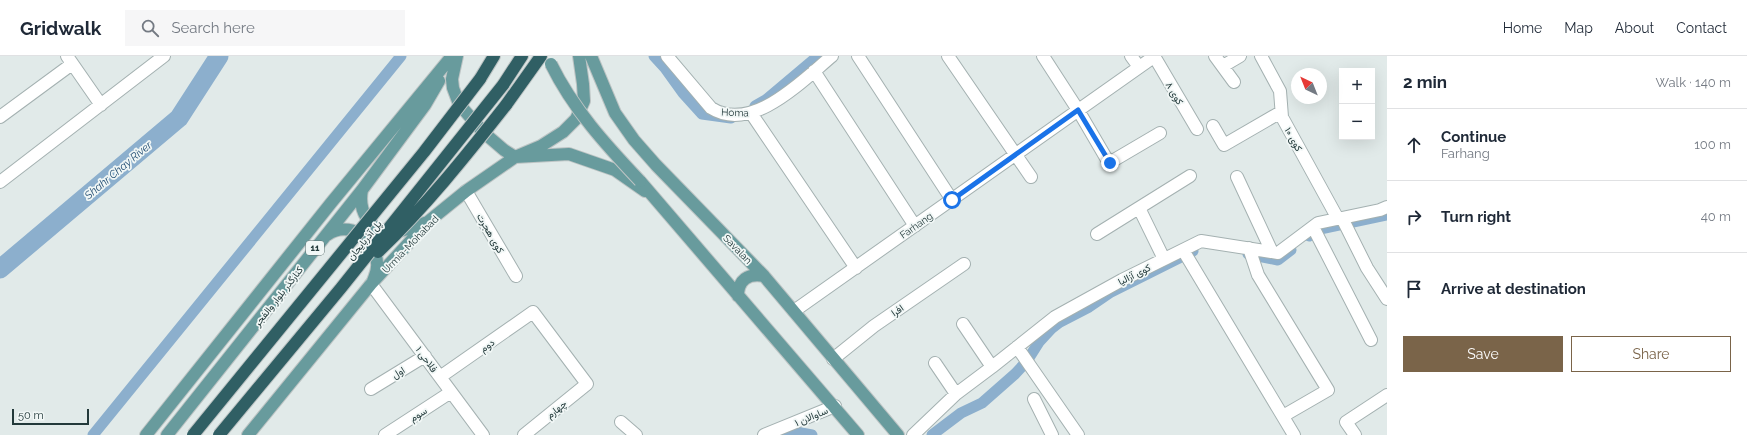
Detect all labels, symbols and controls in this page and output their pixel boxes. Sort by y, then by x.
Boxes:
search box [125,10,405,46]
text: Gridwalk [20,17,101,39]
icon: search [139,17,161,39]
text: Search here [171,19,255,37]
text: Home [1503,20,1542,36]
text: Map [1564,20,1593,36]
text: About [1615,20,1654,36]
text: Contact [1676,20,1727,36]
north arrow [1291,68,1327,104]
map controls [1339,68,1375,140]
button: + [1339,68,1375,104]
text: 2 min [1403,72,1447,92]
text: Walk · 140 m [1656,75,1731,90]
street label: کوی ۸ [1163,80,1186,108]
button: − [1339,104,1375,140]
street label: Homa [721,107,749,118]
street label: کوی ۱۰ [1282,125,1305,154]
text: Continue [1441,128,1506,146]
icon: ahead [1403,134,1425,156]
text: 100 m [1694,137,1731,152]
water label: Shahr Chay River [81,138,155,203]
text: Farhang [1441,146,1490,161]
route end [1101,154,1119,172]
route start [943,191,961,209]
icon: right [1403,206,1425,228]
text: Turn right [1441,208,1511,226]
text: 40 m [1701,209,1731,224]
street label: Farhang [898,210,935,241]
street label: کوی هجرت [474,211,507,256]
street label: Urmia-Mohabad [380,213,441,275]
street label: پل آذربایجان [345,218,385,264]
street label: Savalan [721,233,754,266]
road number: 11 [306,241,324,255]
street label: کوی آزالیا [1116,261,1153,288]
street label: کنارگذر بلوار والفجر [251,264,306,330]
icon: arrive [1403,278,1425,300]
text: Arrive at destination [1441,280,1586,298]
street label: افرا [889,302,906,319]
street label: دوم [478,336,497,355]
button: Save [1403,336,1563,372]
button: Share [1571,336,1731,372]
street label: فلاحی ۱ [413,344,440,375]
street label: اول [390,364,407,381]
street label: چهارم [544,398,570,422]
street label: ساوالان ۱ [793,404,830,429]
street label: سوم [408,405,430,425]
scale bar [12,407,89,426]
text: 50 m [18,409,44,422]

